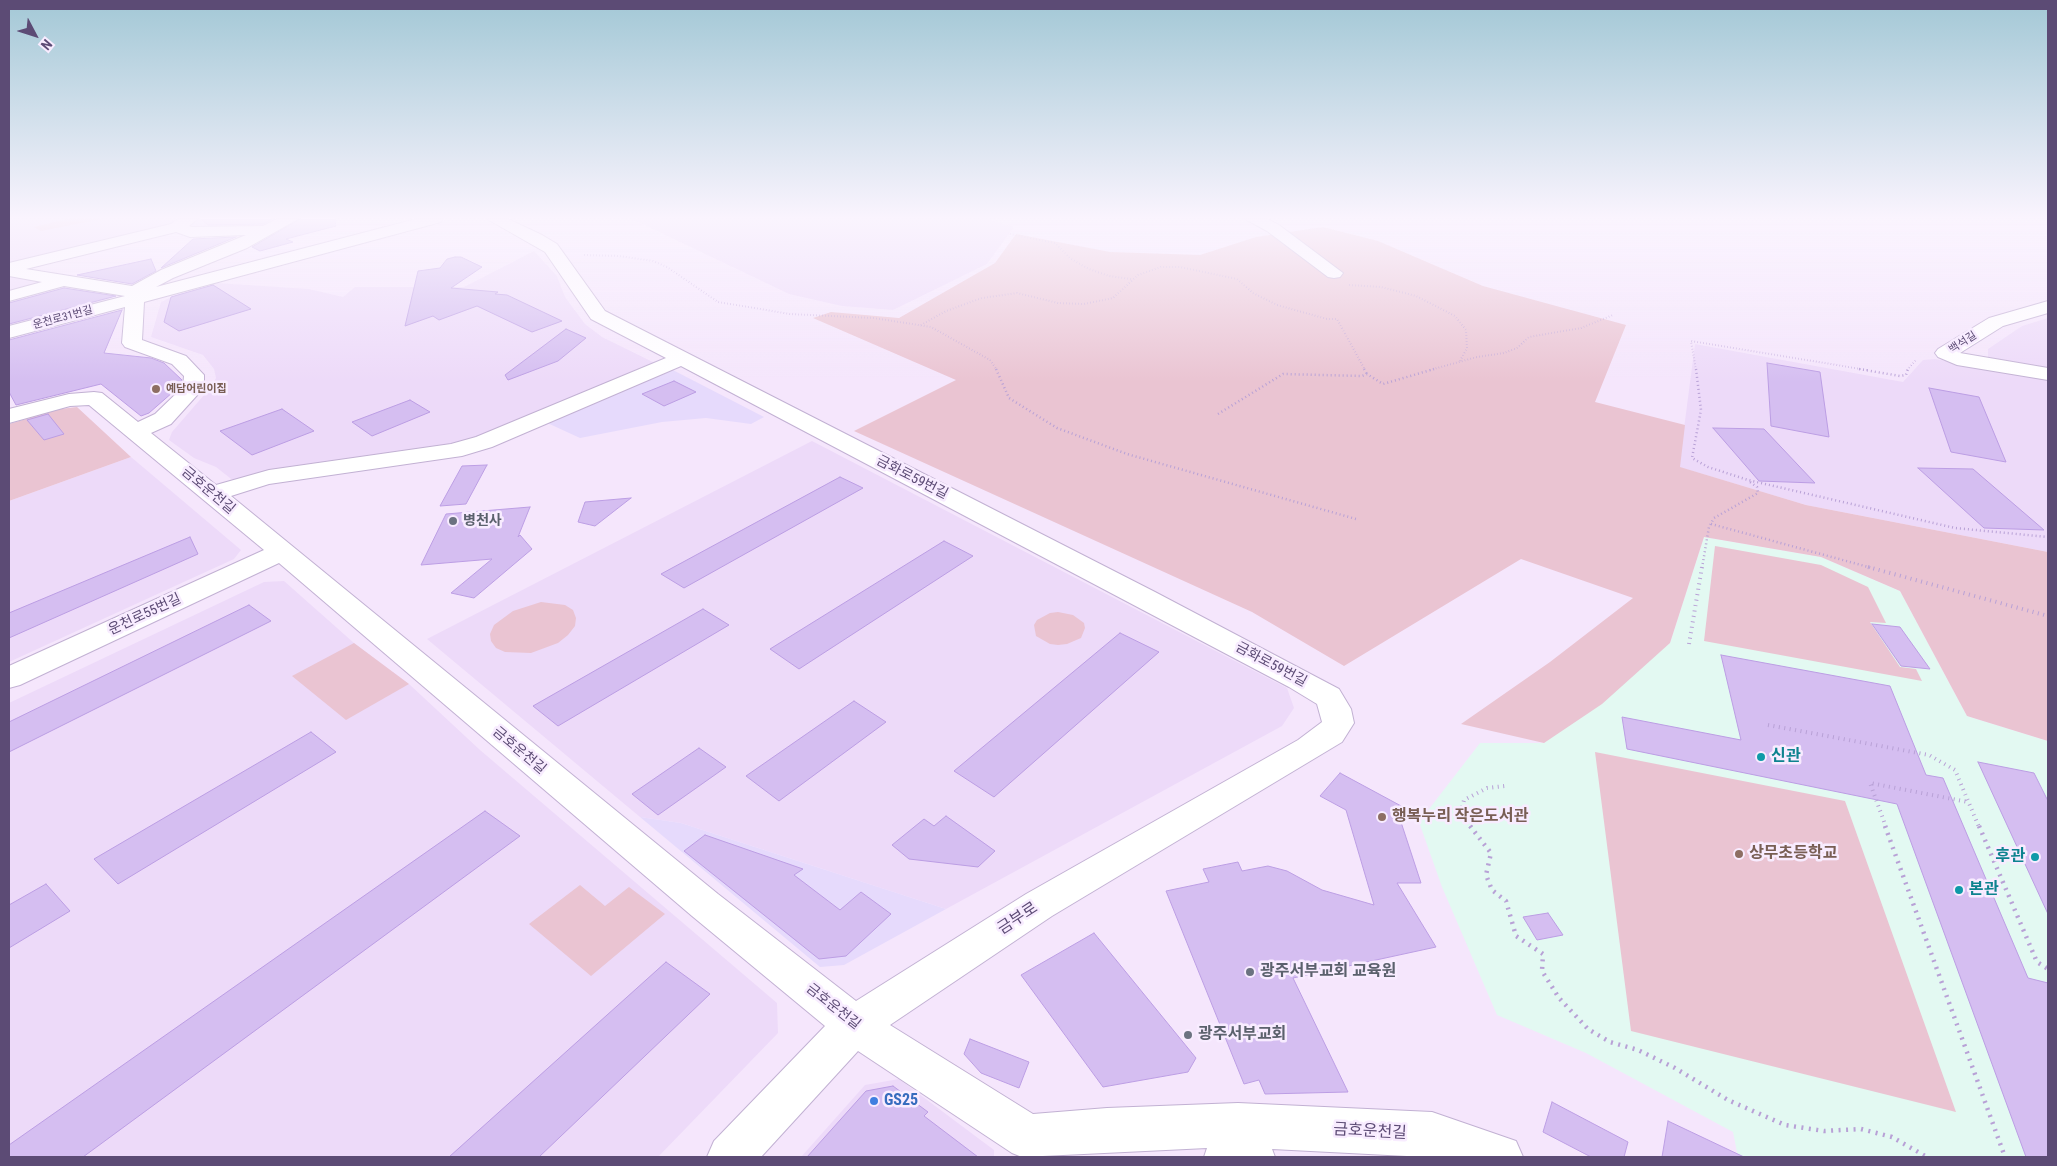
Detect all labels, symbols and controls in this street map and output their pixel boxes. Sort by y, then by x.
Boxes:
north arrow [10,10,60,60]
text: N [38,36,55,53]
street label: 운천로31번길 [32,304,94,332]
street label: 백석길 [1947,329,1979,357]
place label: 예담어린이집 [166,382,227,396]
marker: 예담어린이집 [150,383,162,395]
street label: 금화로59번길 [873,453,951,503]
street label: 금호운천길 [178,464,238,518]
place label: 병천사 [463,513,502,529]
marker: 병천사 [447,515,459,527]
street label: 운천로55번길 [106,591,184,639]
street label: 금화로59번길 [1233,639,1309,691]
street label: 금호운천길 [489,724,549,778]
place label: 신관 [1771,747,1800,767]
marker: 신관 [1755,751,1767,763]
place label: 행복누리 작은도서관 [1392,807,1528,827]
marker: 행복누리 작은도서관 [1376,811,1388,823]
place label: 상무초등학교 [1749,844,1837,864]
place label: 후관 [1996,847,2025,867]
marker: 상무초등학교 [1733,848,1745,860]
marker: 후관 [2029,851,2041,863]
place label: 본관 [1969,880,1998,900]
marker: 본관 [1953,884,1965,896]
street label: 금부로 [994,899,1042,939]
place label: 광주서부교회 교육원 [1260,962,1396,982]
marker: 광주서부교회 교육원 [1244,966,1256,978]
street label: 금호운천길 [802,981,864,1033]
place label: 광주서부교회 [1198,1025,1286,1045]
marker: 광주서부교회 [1182,1029,1194,1041]
place label: GS25 [884,1091,918,1111]
marker: GS25 [868,1095,880,1107]
street label: 금호운천길 [1333,1120,1407,1144]

